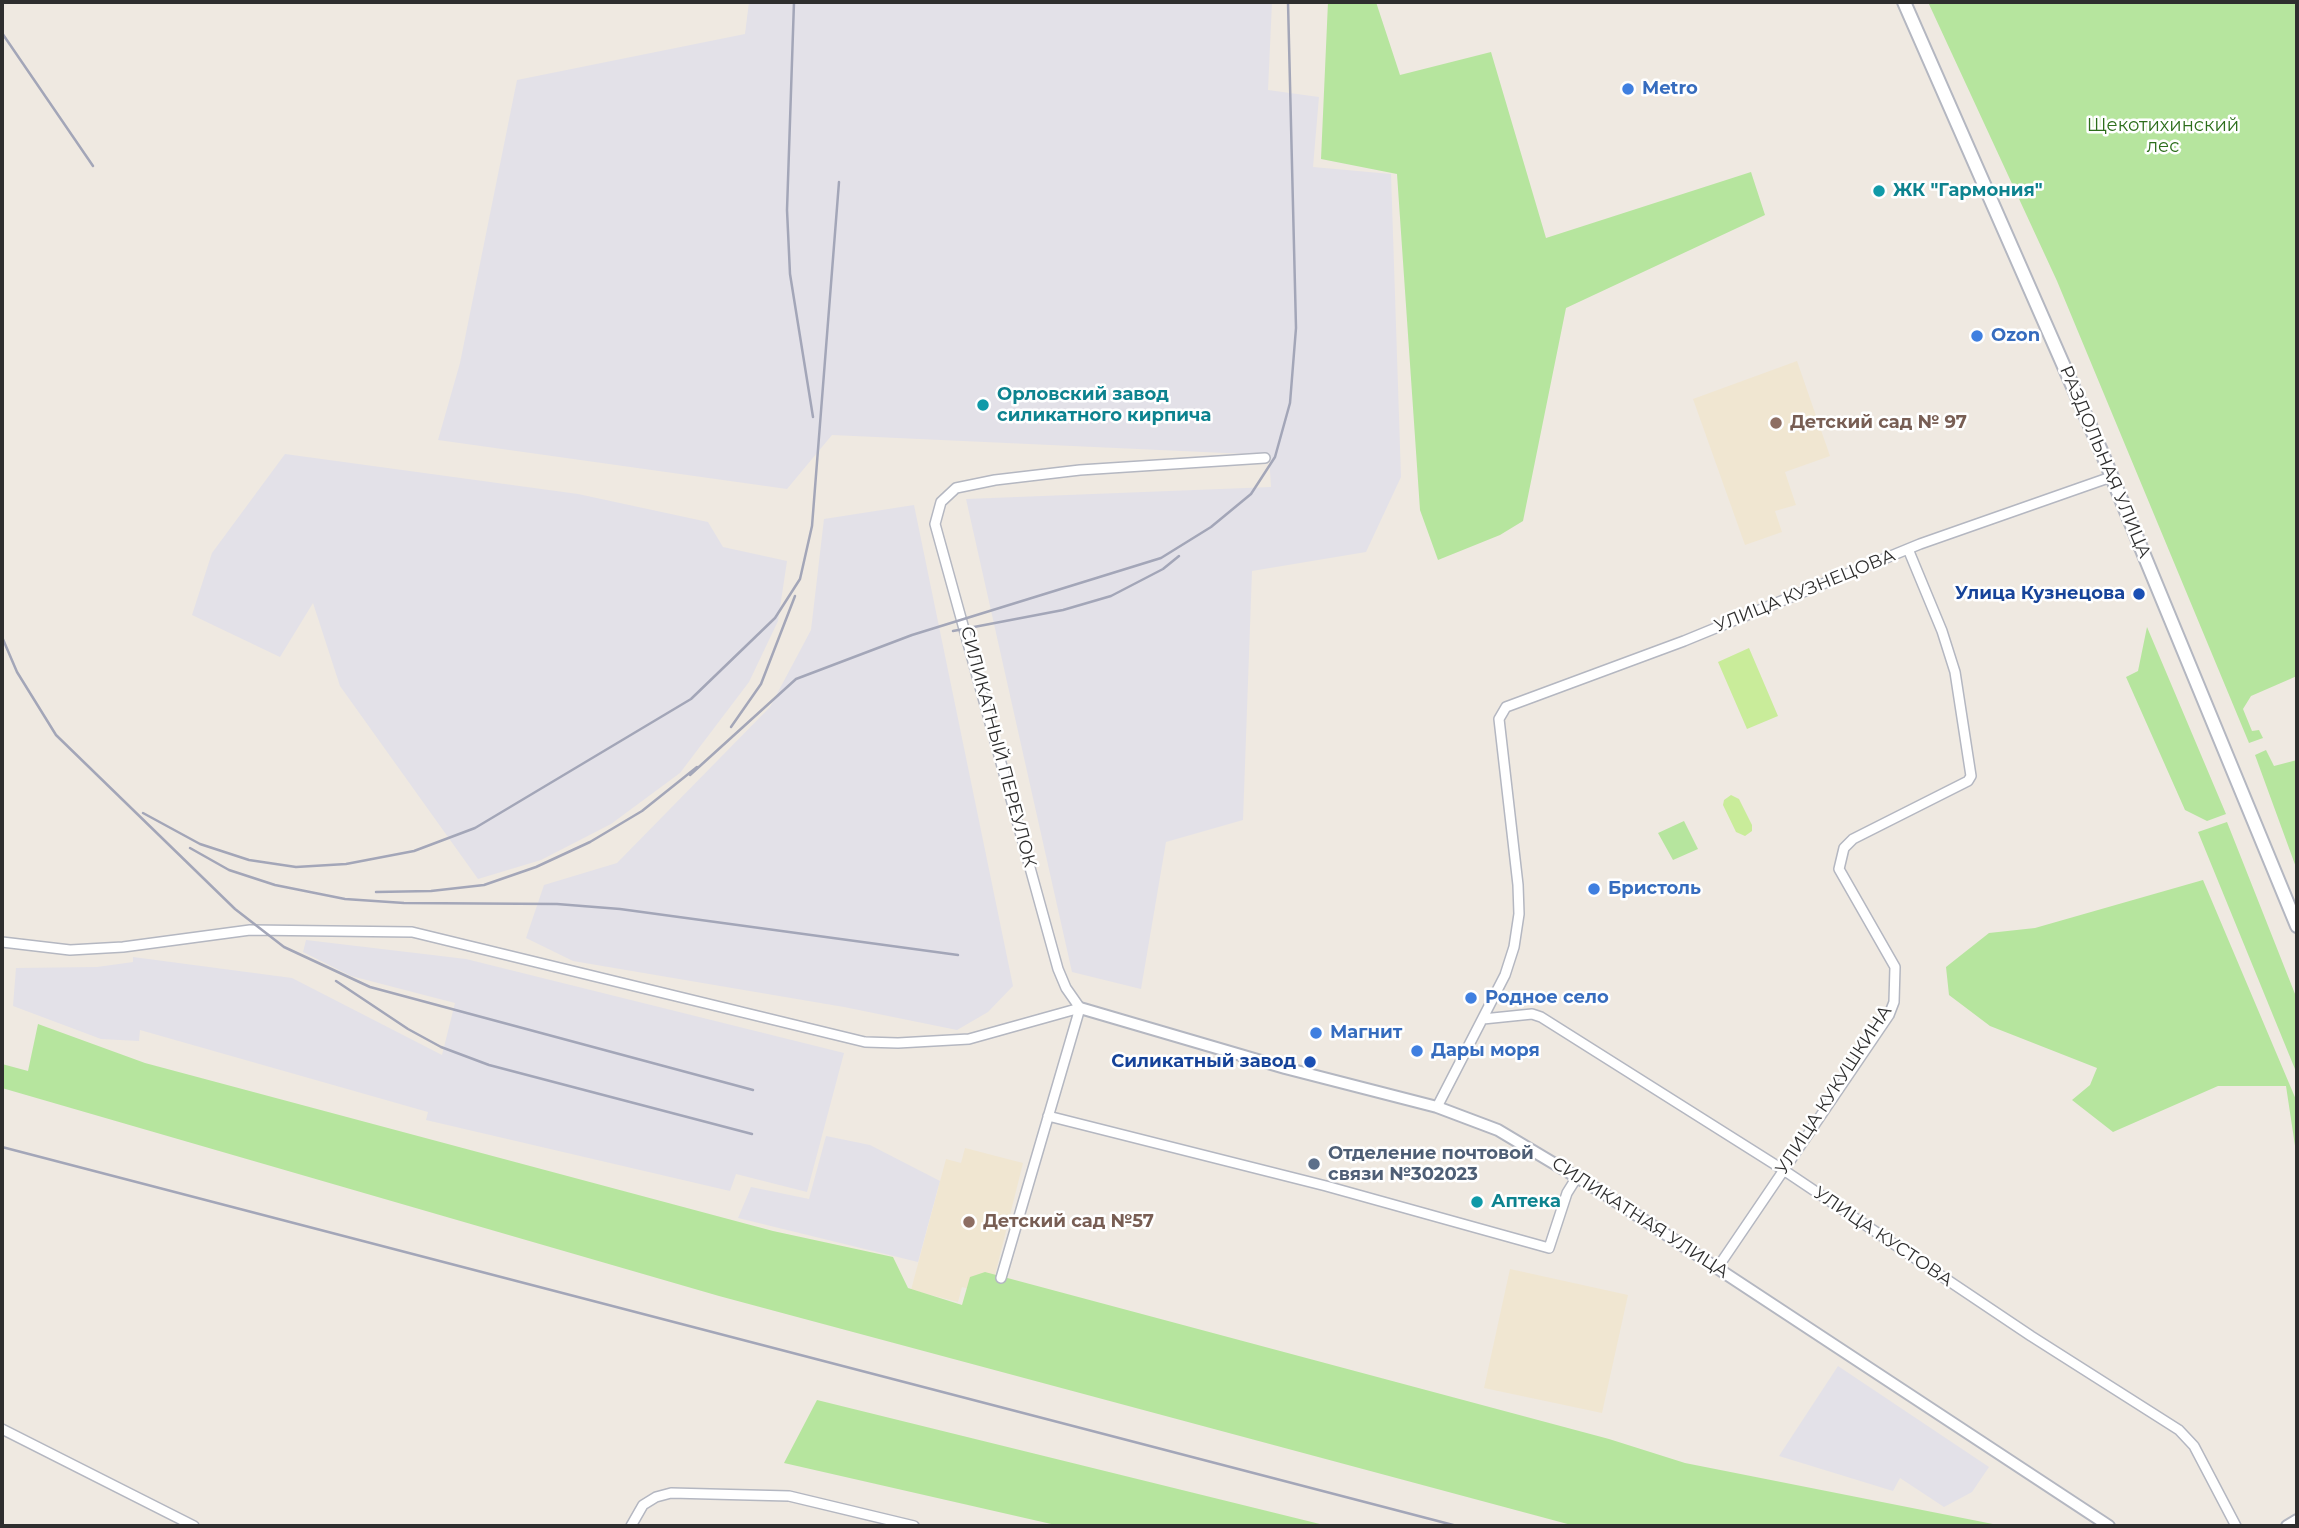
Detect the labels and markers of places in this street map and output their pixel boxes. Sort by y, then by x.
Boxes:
place label: Metro [1642,78,1698,100]
marker: Metro [1620,81,1636,97]
place label: ЖК "Гармония" [1893,180,2043,202]
marker: ЖК "Гармония" [1871,183,1887,199]
place label: Ozon [1991,325,2040,347]
marker: Ozon [1969,328,1985,344]
place label: Орловский завод силикатного кирпича [997,384,1211,426]
marker: Орловский завод силикатного кирпича [975,397,991,413]
place label: Детский сад № 97 [1790,412,1967,434]
marker: Детский сад № 97 [1768,415,1784,431]
place label: Улица Кузнецова [1955,583,2125,605]
marker: Улица Кузнецова [2131,586,2147,602]
place label: Бристоль [1608,878,1701,900]
marker: Бристоль [1586,881,1602,897]
place label: Родное село [1485,987,1609,1009]
marker: Родное село [1463,990,1479,1006]
place label: Магнит [1330,1022,1402,1044]
marker: Магнит [1308,1025,1324,1041]
place label: Дары моря [1431,1040,1540,1062]
marker: Дары моря [1409,1043,1425,1059]
place label: Силикатный завод [1111,1051,1296,1073]
marker: Силикатный завод [1302,1054,1318,1070]
place label: Отделение почтовой связи №302023 [1328,1143,1534,1186]
marker: Отделение почтовой связи №302023 [1306,1156,1322,1172]
place label: Аптека [1491,1191,1561,1213]
marker: Аптека [1469,1194,1485,1210]
place label: Детский сад №57 [983,1211,1154,1233]
marker: Детский сад №57 [961,1214,977,1230]

